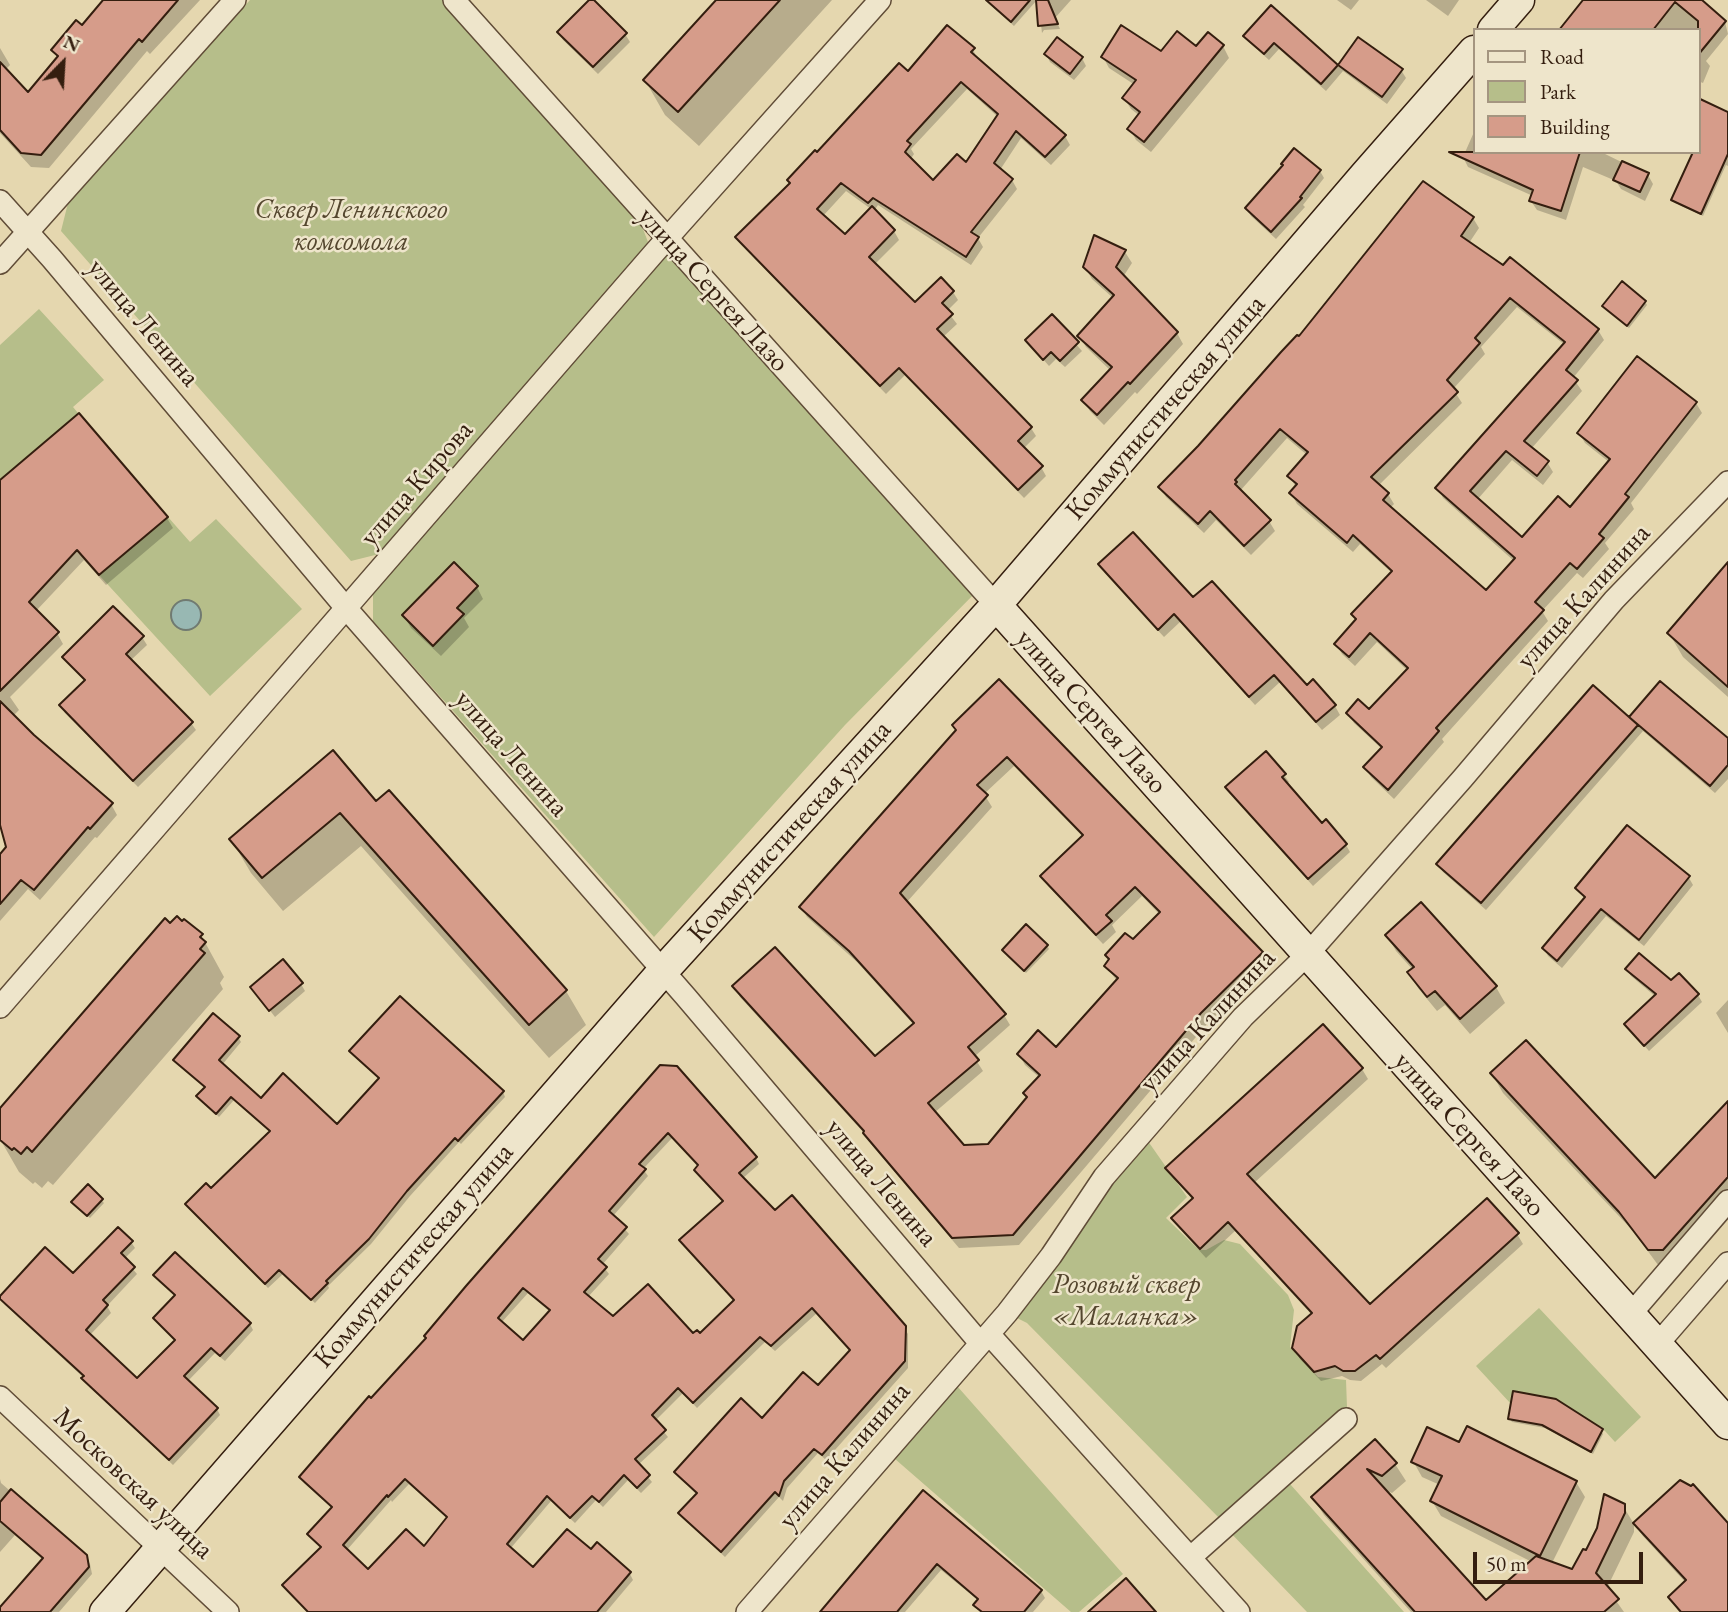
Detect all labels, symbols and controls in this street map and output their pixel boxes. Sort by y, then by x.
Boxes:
north arrow [28,28,98,98]
legend [1472,28,1700,154]
text: N [60,29,84,58]
text: Road [1540,43,1584,70]
text: Park [1540,78,1576,105]
text: Building [1540,113,1610,140]
park label: Сквер Ленинского комсомола [254,193,448,259]
street label: улица Сергея Лазо [630,200,796,380]
street label: улица Ленина [80,252,206,394]
street label: Коммунистическая улица [1059,288,1273,528]
street label: улица Кирова [353,414,481,554]
street label: улица Калинина [1510,517,1658,677]
street label: улица Сергея Лазо [1008,622,1174,802]
street label: улица Ленина [447,684,575,824]
street label: Коммунистическая улица [681,714,899,950]
street label: улица Калинина [1133,942,1283,1100]
street label: улица Сергея Лазо [1386,1045,1552,1225]
street label: улица Ленина [818,1112,944,1254]
street label: Коммунистическая улица [307,1136,521,1376]
park label: Розовый сквер «Маланка» [1052,1268,1200,1334]
street label: улица Калинина [772,1376,918,1536]
street label: Московская улица [46,1401,220,1567]
scale bar [1476,1538,1646,1582]
text: 50 m [1486,1550,1527,1577]

